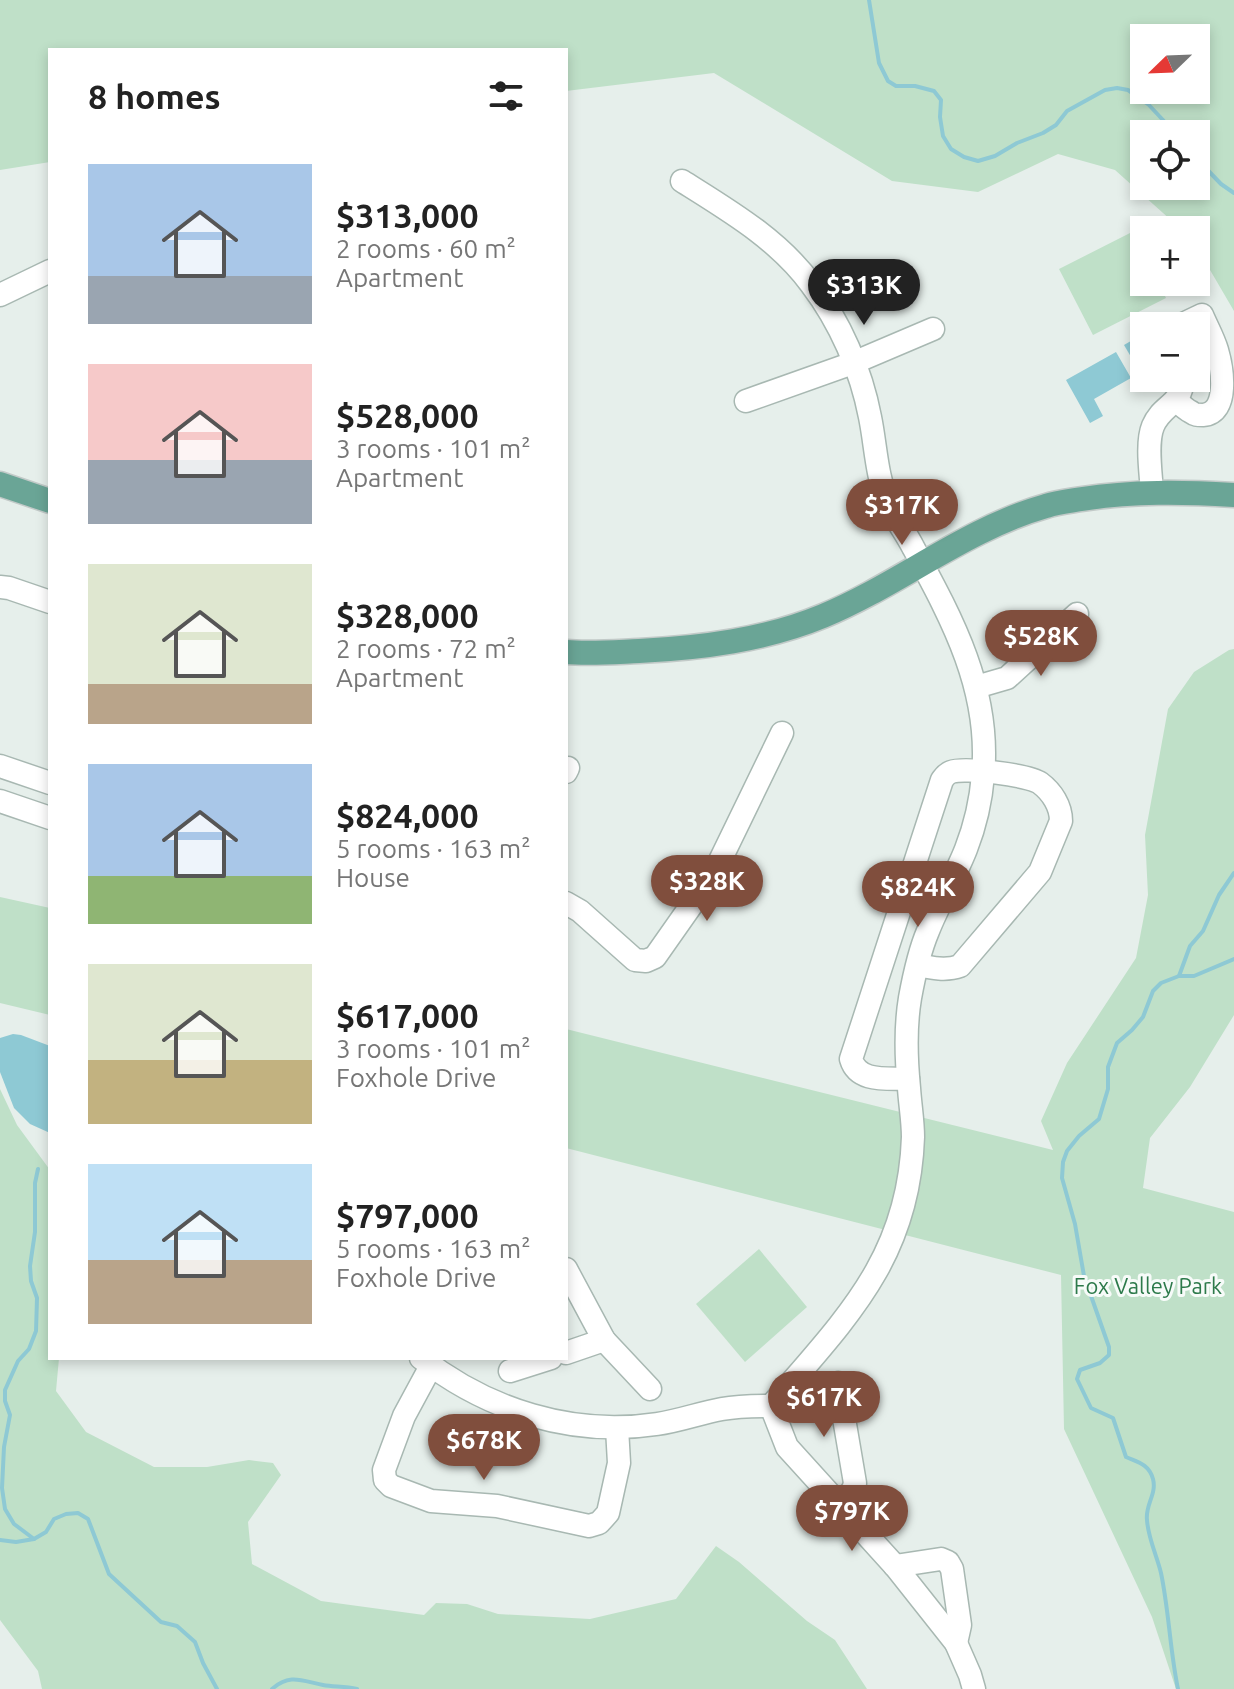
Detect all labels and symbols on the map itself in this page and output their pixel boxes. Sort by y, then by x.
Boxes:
north arrow [1130,24,1210,104]
pin: $313K [808,259,920,327]
pin: $317K [846,479,958,547]
pin: $528K [985,610,1097,678]
pin: $328K [651,855,763,923]
pin: $824K [862,861,974,929]
park label: Fox Valley Park [1074,1273,1222,1298]
pin: $617K [768,1371,880,1439]
pin: $678K [428,1414,540,1482]
pin: $797K [796,1485,908,1553]

